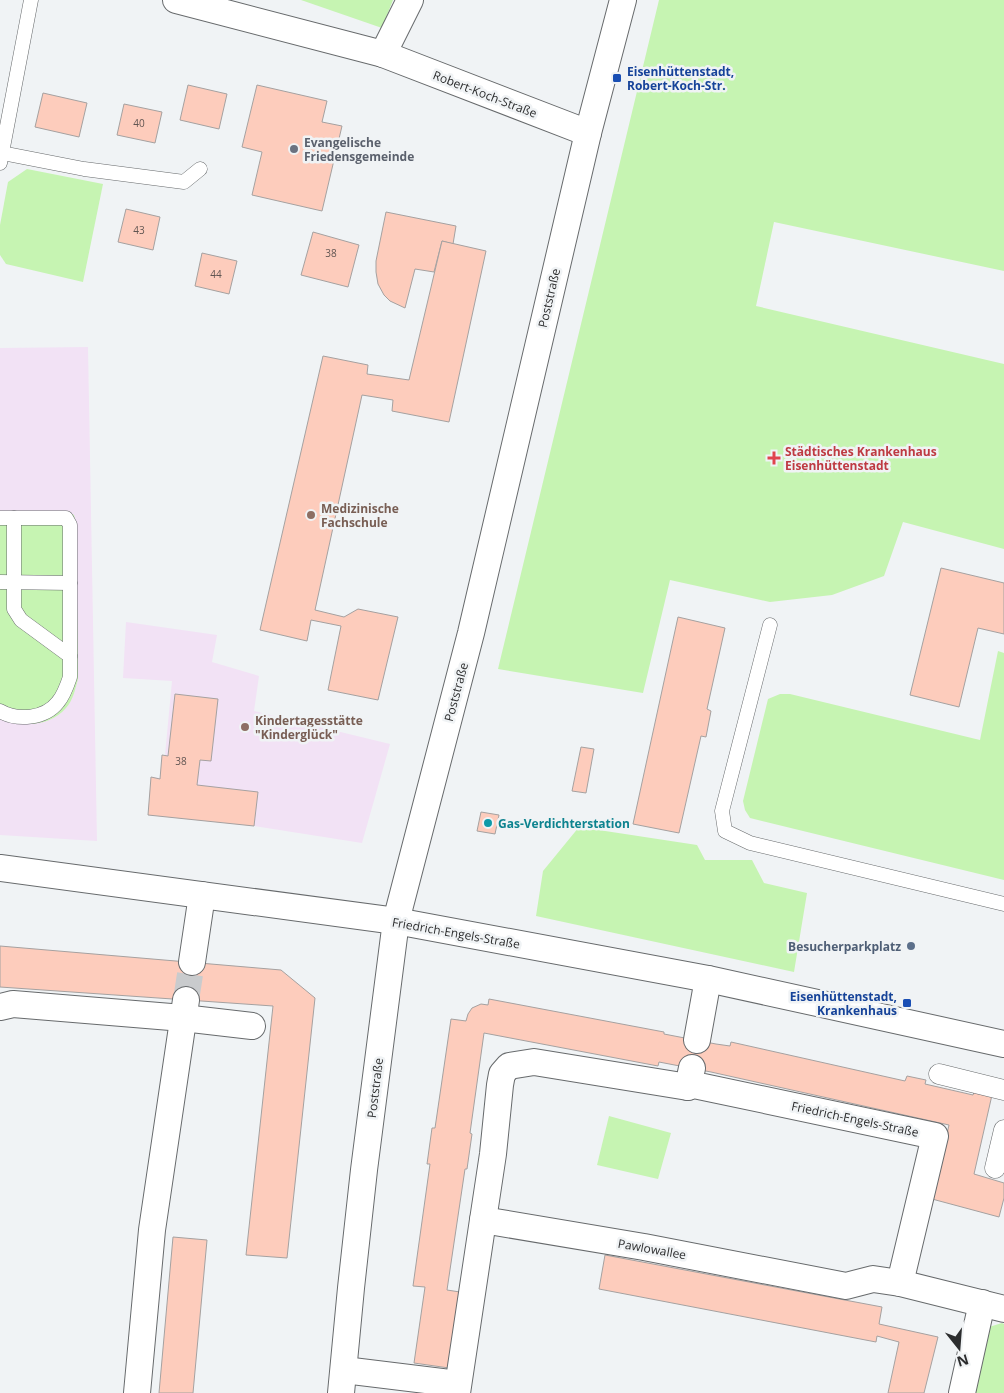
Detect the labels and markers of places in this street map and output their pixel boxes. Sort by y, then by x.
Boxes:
place label: Eisenhüttenstadt, Robert-Koch-Str. [627,63,734,94]
marker: Eisenhüttenstadt, Robert-Koch-Str. [611,72,623,84]
place label: Evangelische Friedensgemeinde [304,134,414,165]
marker: Evangelische Friedensgemeinde [288,143,300,155]
place label: Städtisches Krankenhaus Eisenhüttenstadt [785,443,937,474]
marker: Städtisches Krankenhaus Eisenhüttenstadt [767,451,781,465]
place label: Medizinische Fachschule [321,500,399,531]
marker: Medizinische Fachschule [305,509,317,521]
place label: Kindertagesstätte "Kinderglück" [255,712,363,743]
marker: Kindertagesstätte "Kinderglück" [239,721,251,733]
place label: Gas-Verdichterstation [498,815,630,832]
marker: Gas-Verdichterstation [482,817,494,829]
place label: Besucherparkplatz [788,938,901,955]
marker: Besucherparkplatz [905,940,917,952]
place label: Eisenhüttenstadt, Krankenhaus [790,988,897,1019]
marker: Eisenhüttenstadt, Krankenhaus [901,997,913,1009]

